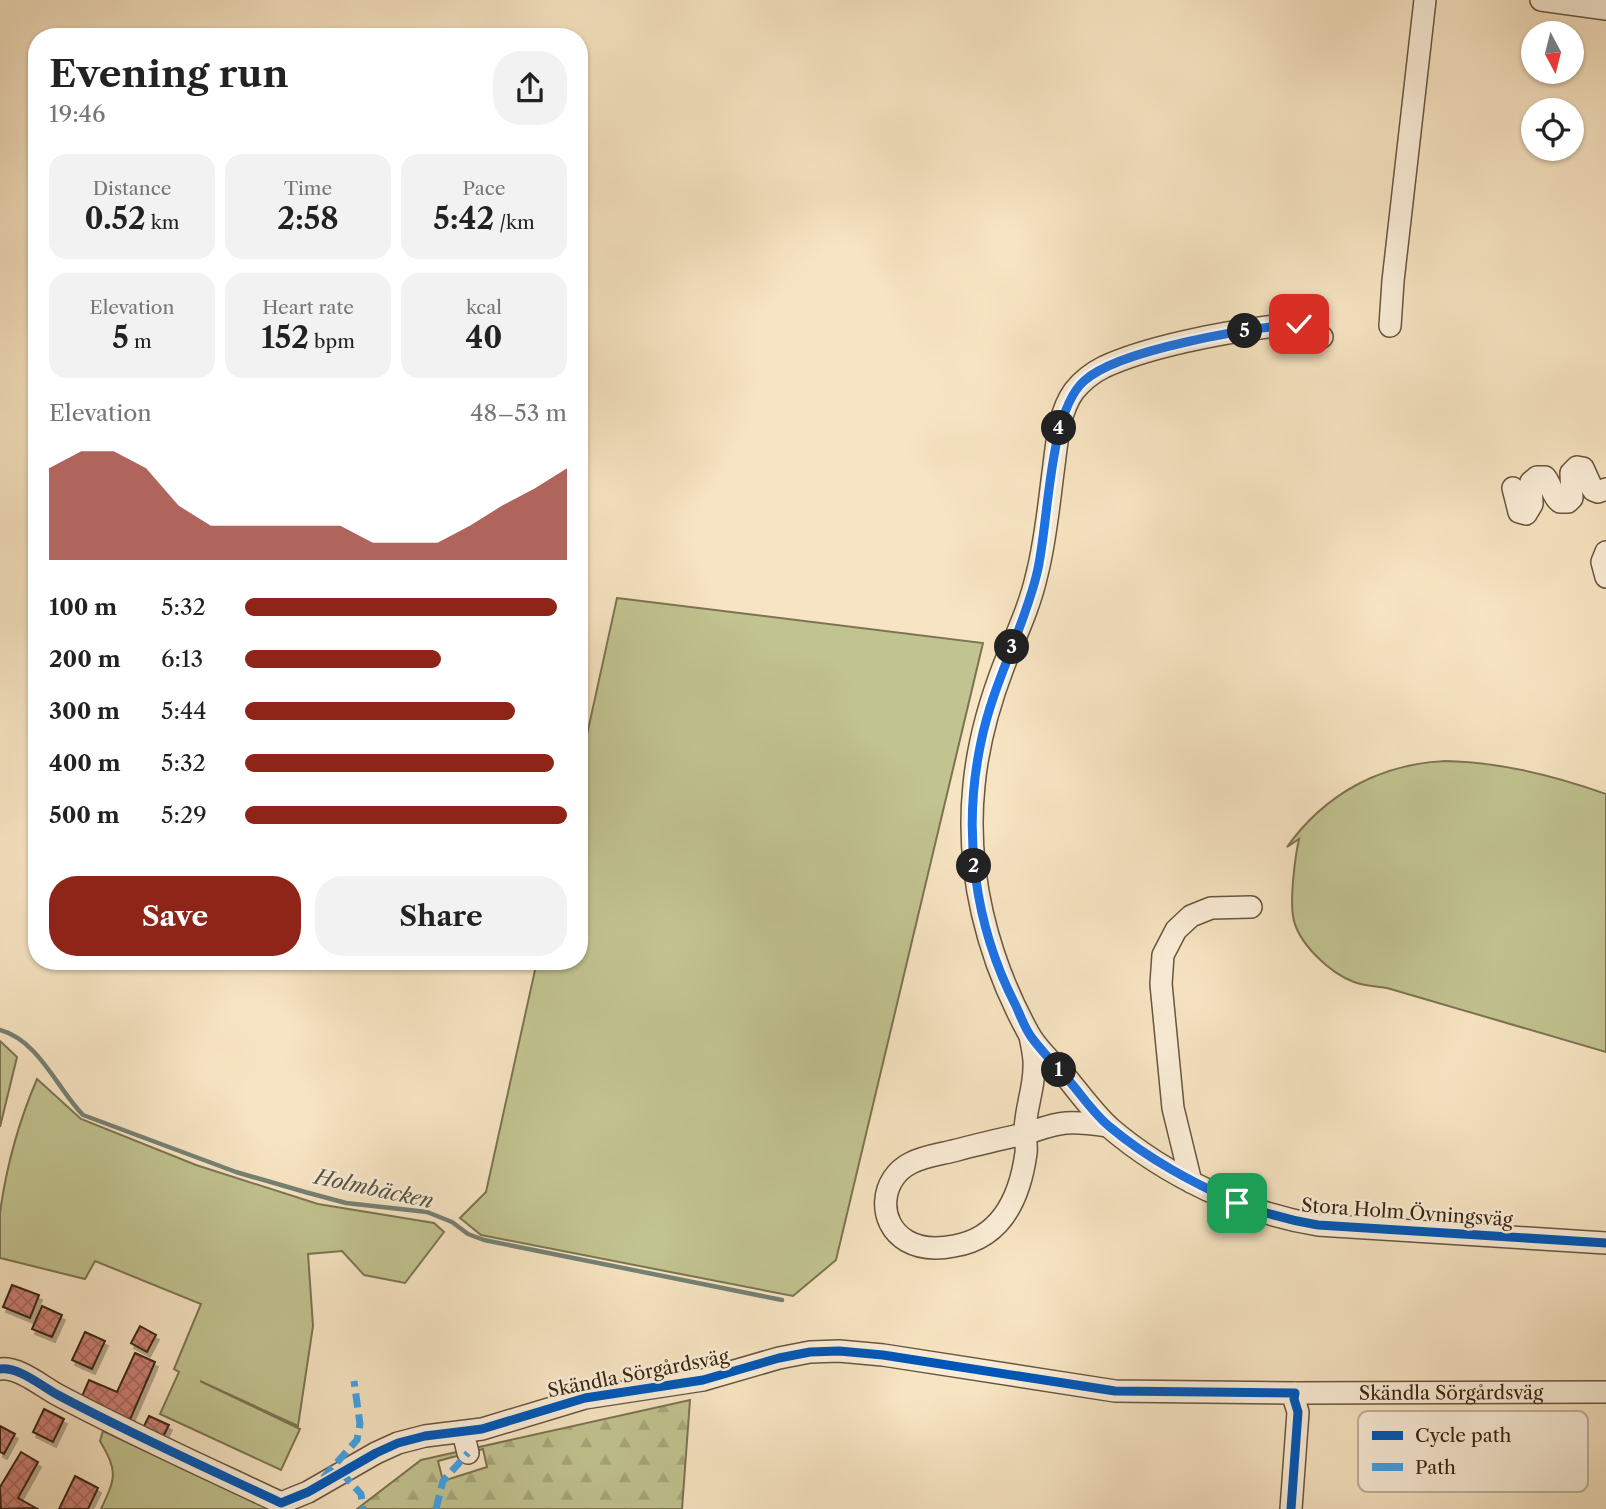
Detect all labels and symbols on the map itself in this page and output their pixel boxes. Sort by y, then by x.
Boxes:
north arrow [1521,21,1584,84]
pin [1269,294,1329,354]
pin: 5 [1228,314,1262,348]
pin: 4 [1042,410,1076,446]
pin: 3 [995,630,1030,664]
pin: 2 [956,848,992,884]
pin: 1 [1042,1052,1076,1088]
water label: Holmbäcken [310,1163,436,1213]
pin [1207,1173,1267,1233]
street label: Stora Holm Övningsväg [1300,1194,1514,1231]
street label: Skändla Sörgårdsväg [546,1344,732,1402]
street label: Skändla Sörgårdsväg [1359,1381,1544,1405]
legend [1358,1411,1588,1492]
text: Cycle path [1415,1424,1511,1447]
text: Path [1415,1456,1456,1479]

